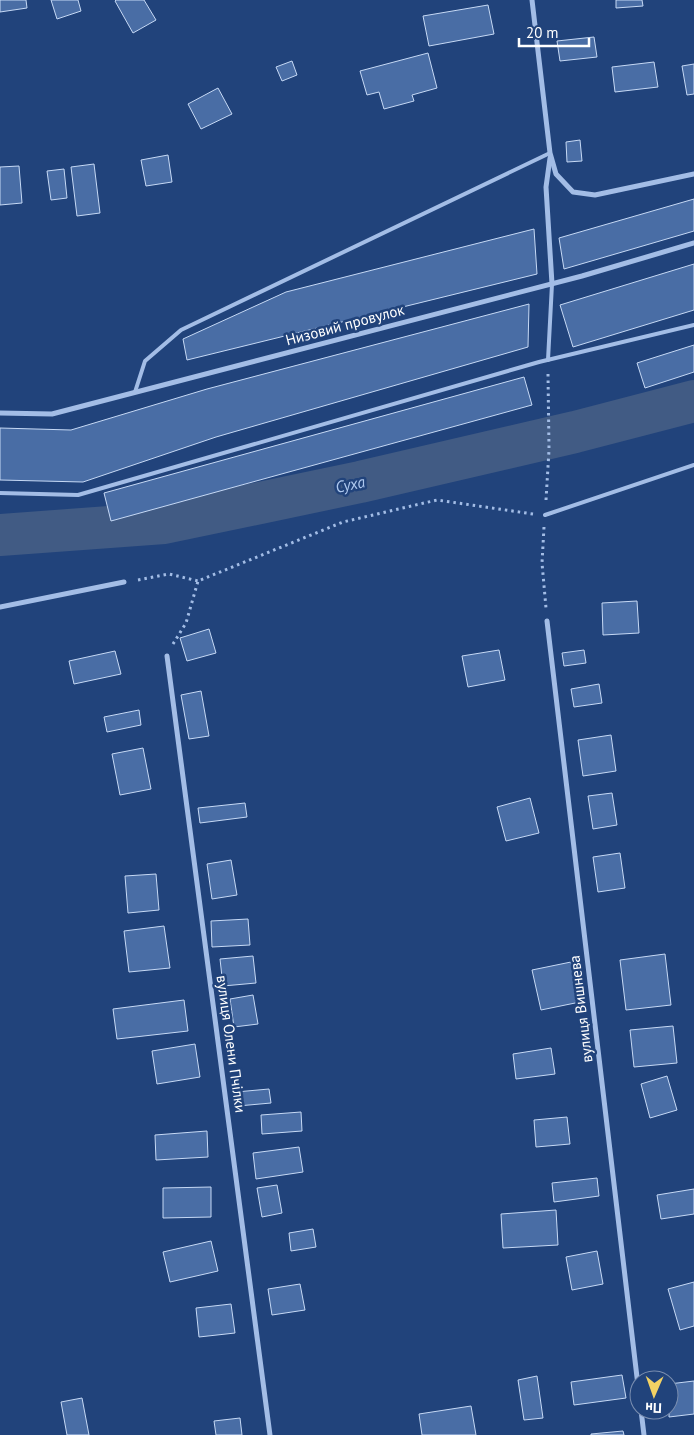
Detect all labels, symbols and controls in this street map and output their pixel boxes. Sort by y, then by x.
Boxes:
scale bar [519,15,589,47]
text: 20 m [526,23,559,42]
street label: Низовий провулок [283,299,407,349]
water label: Суха [333,471,367,497]
street label: вулиця Вишнева [564,954,597,1064]
street label: вулиця Олени Пчілки [212,974,251,1114]
north arrow [629,1370,679,1420]
text: Пн [645,1399,662,1417]

